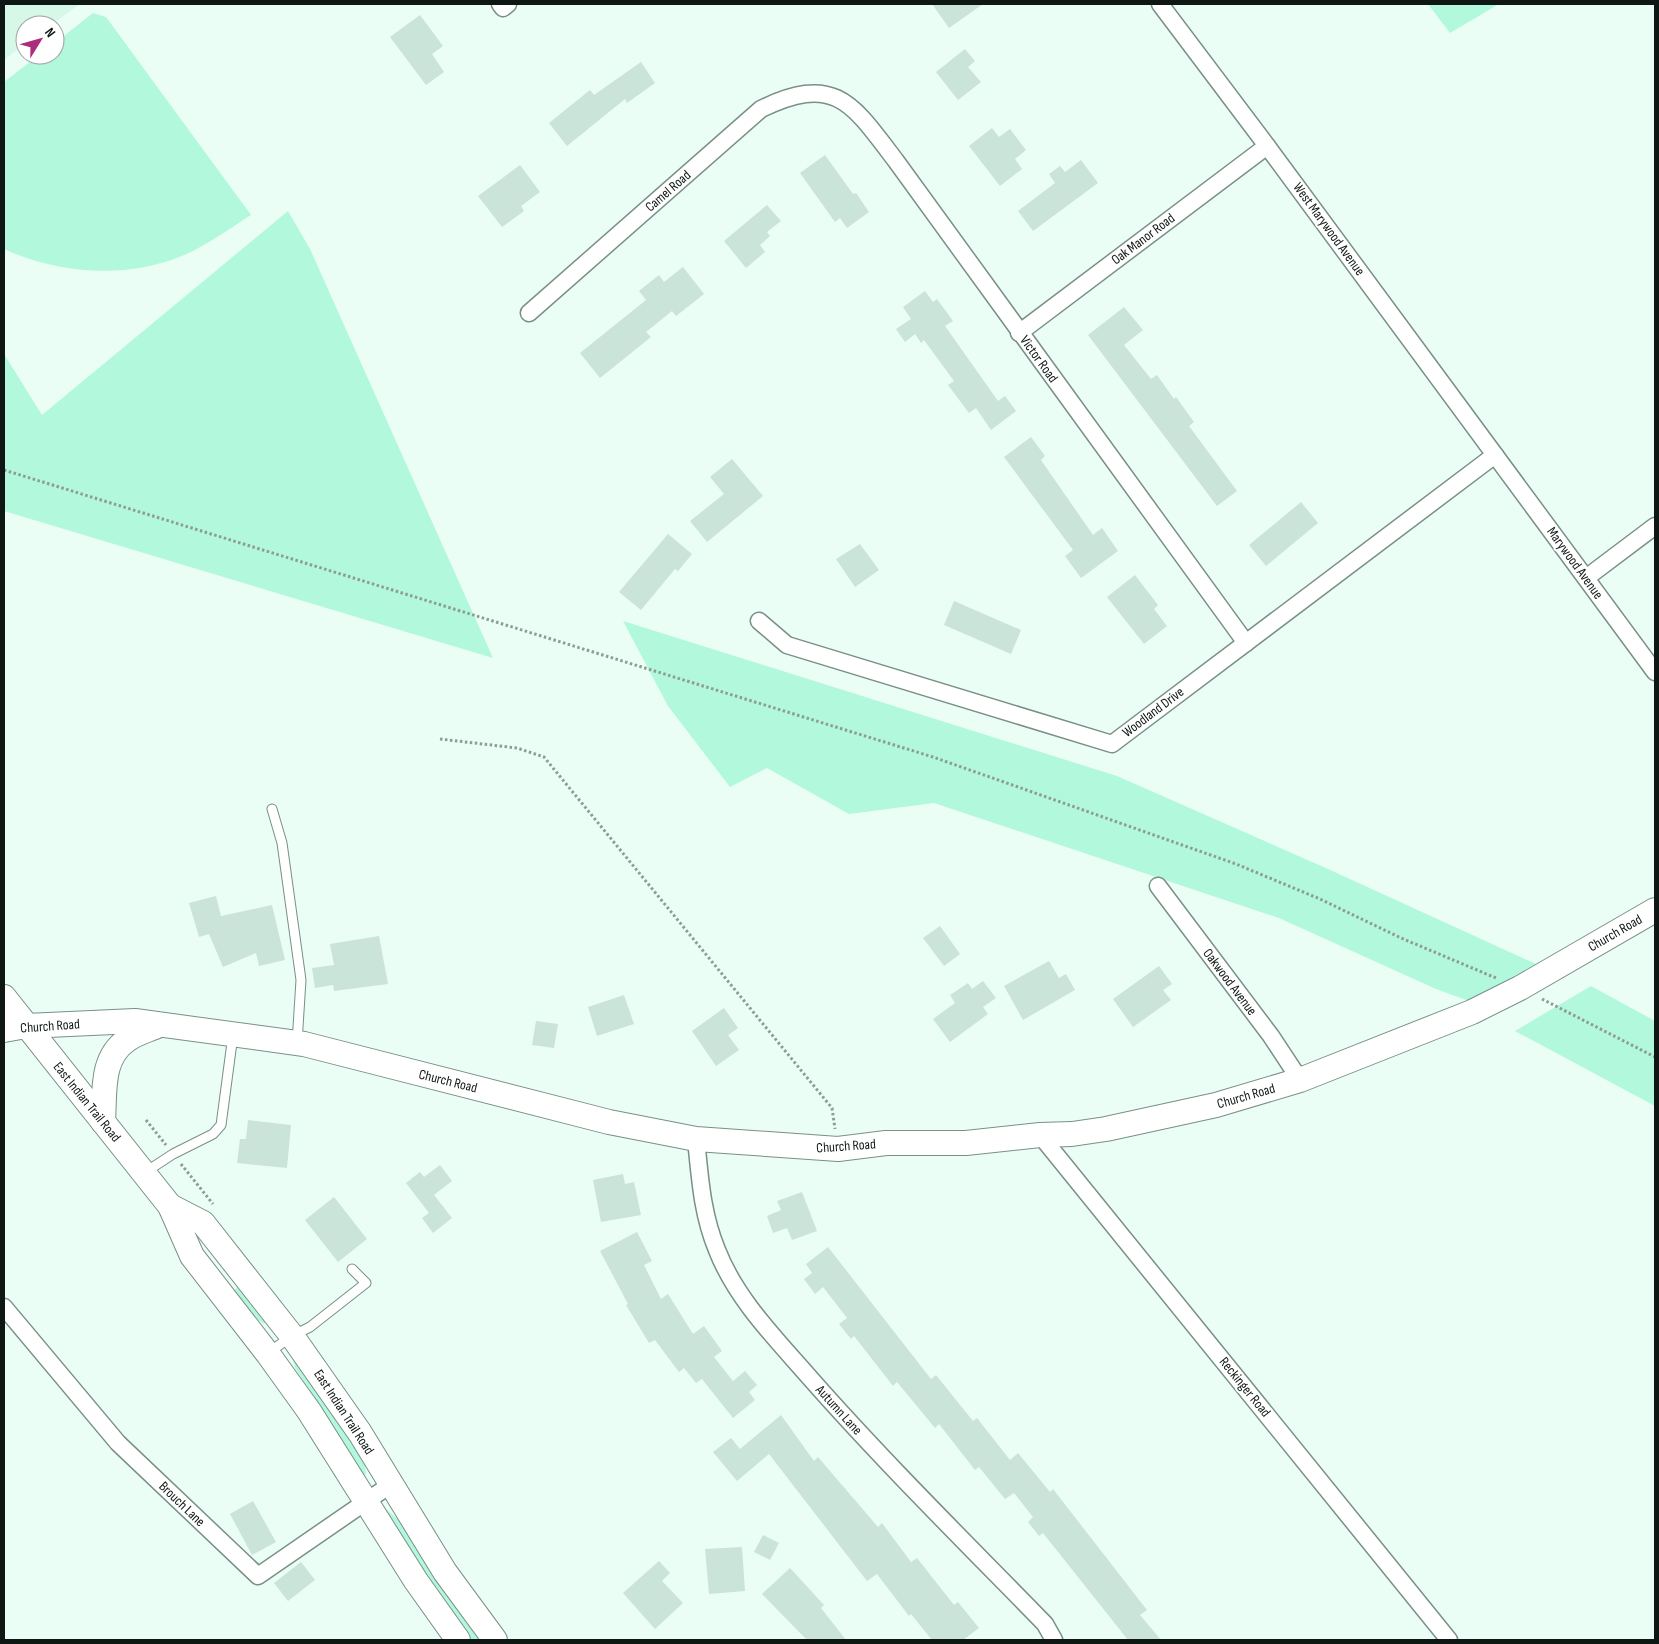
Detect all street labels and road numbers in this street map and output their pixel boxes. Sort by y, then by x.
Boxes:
street label: Camel Road [642,167,694,215]
street label: West Marywood Avenue [1290,179,1368,279]
street label: Oak Manor Road [1108,210,1178,268]
street label: Victor Road [1016,332,1062,386]
street label: Marywood Avenue [1543,524,1607,602]
street label: Woodland Drive [1119,683,1187,741]
street label: Church Road [1585,911,1645,955]
street label: Oakwood Avenue [1199,945,1261,1019]
street label: Church Road [20,1015,80,1037]
street label: East Indian Trail Road [50,1059,125,1146]
street label: Church Road [417,1066,479,1096]
street label: Church Road [1215,1080,1277,1112]
street label: Church Road [816,1135,876,1157]
street label: Reckinger Road [1216,1354,1274,1421]
street label: East Indian Trail Road [310,1366,378,1458]
street label: Autumn Lane [811,1381,866,1438]
street label: Brouch Lane [155,1478,209,1530]

